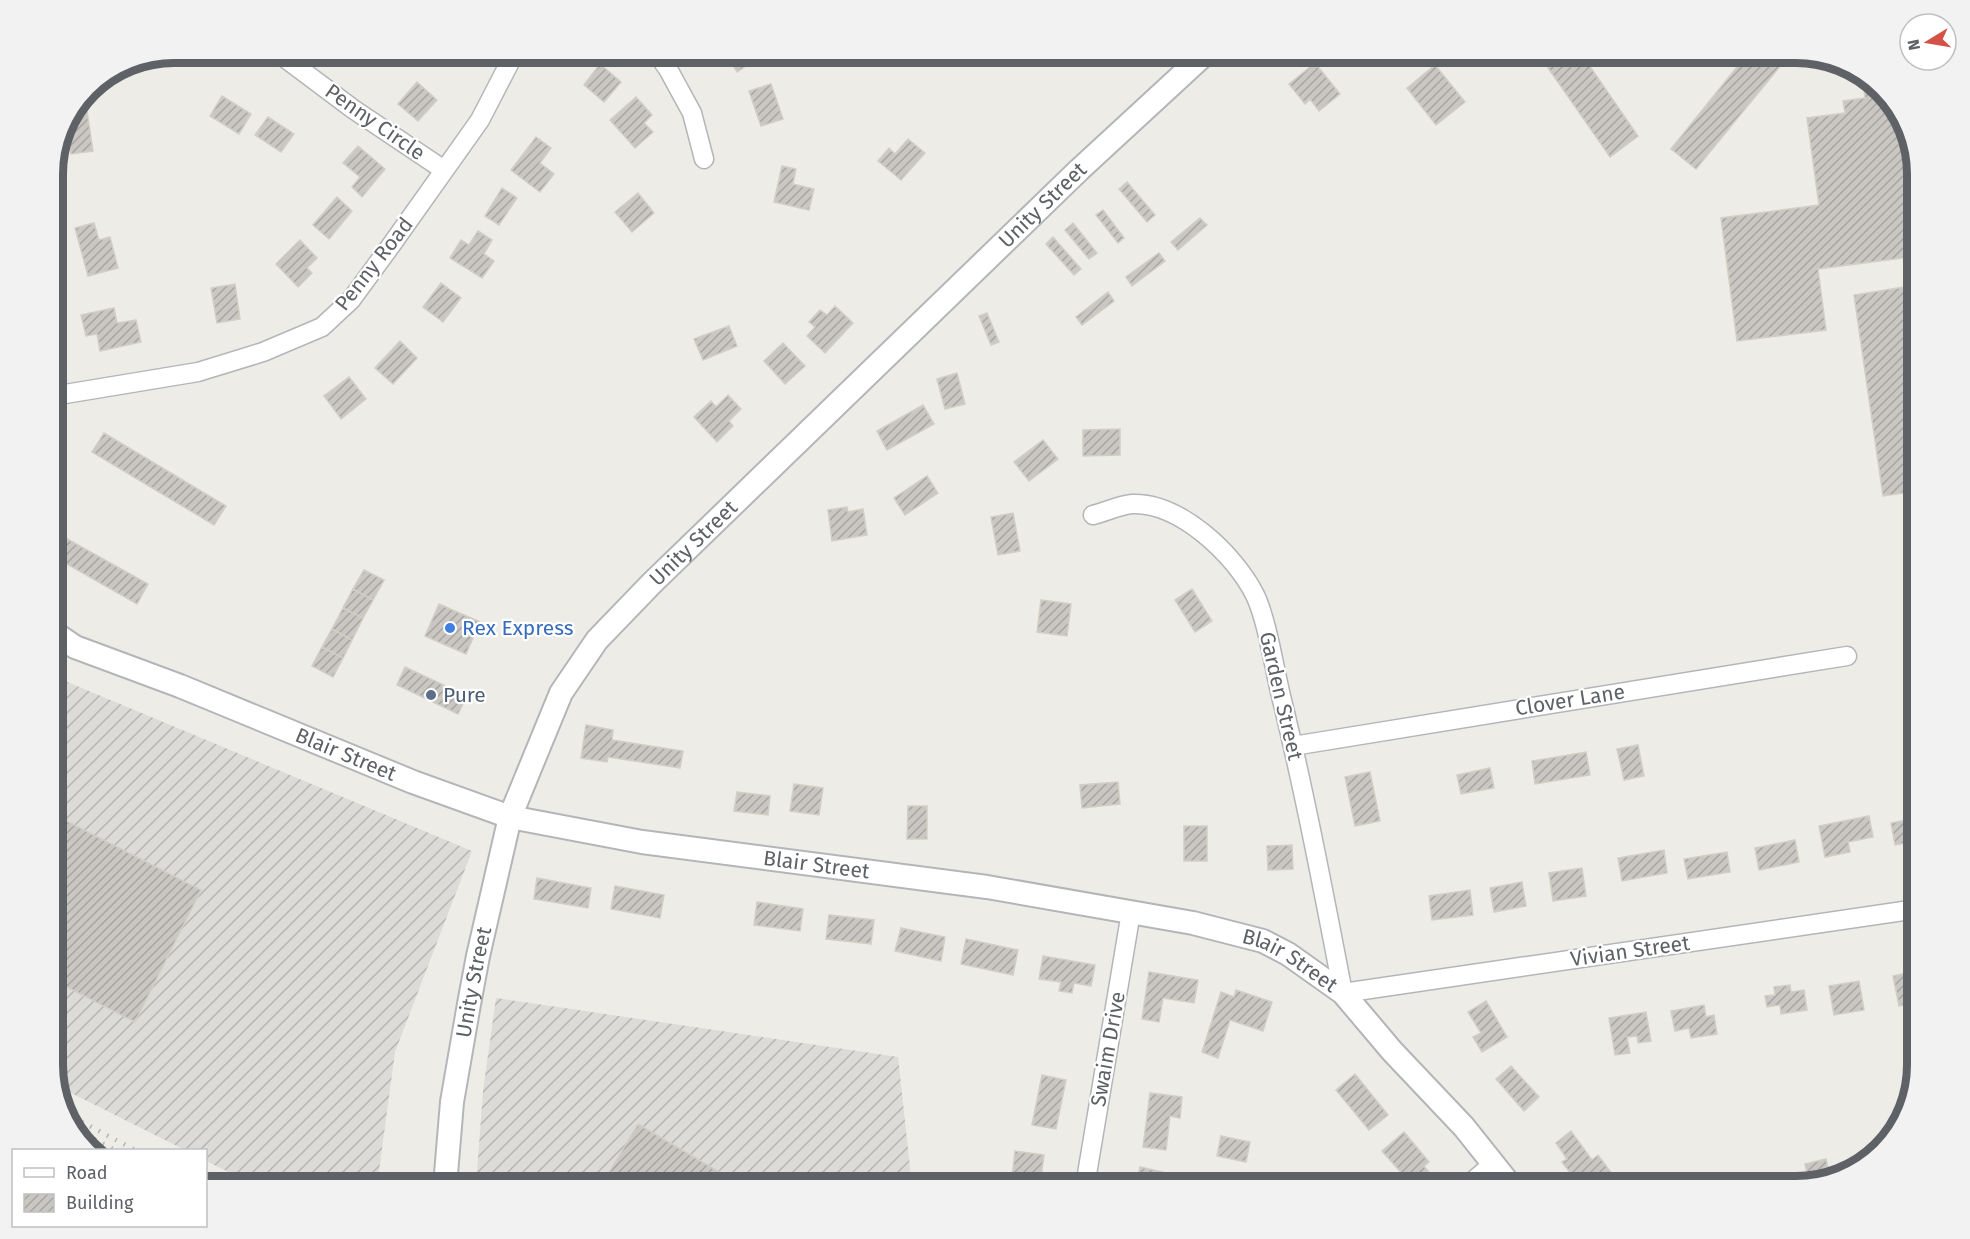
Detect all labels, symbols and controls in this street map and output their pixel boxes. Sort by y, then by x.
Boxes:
north arrow [1898,12,1958,72]
text: N [1903,38,1924,52]
street label: Penny Circle [320,78,430,166]
street label: Unity Street [993,156,1092,254]
street label: Penny Road [329,212,419,316]
street label: Unity Street [644,494,743,592]
place label: Rex Express [462,615,574,641]
marker: Rex Express [443,621,457,635]
street label: Garden Street [1254,629,1308,763]
street label: Clover Lane [1513,679,1627,721]
place label: Pure [443,682,486,708]
marker: Pure [424,688,438,702]
street label: Blair Street [291,722,401,787]
street label: Blair Street [762,845,872,885]
street label: Blair Street [1240,923,1343,998]
street label: Unity Street [450,924,497,1040]
street label: Vivian Street [1569,930,1692,972]
street label: Swaim Drive [1085,989,1131,1109]
legend [12,1149,207,1227]
text: Road [66,1162,108,1184]
text: Building [66,1192,134,1214]

